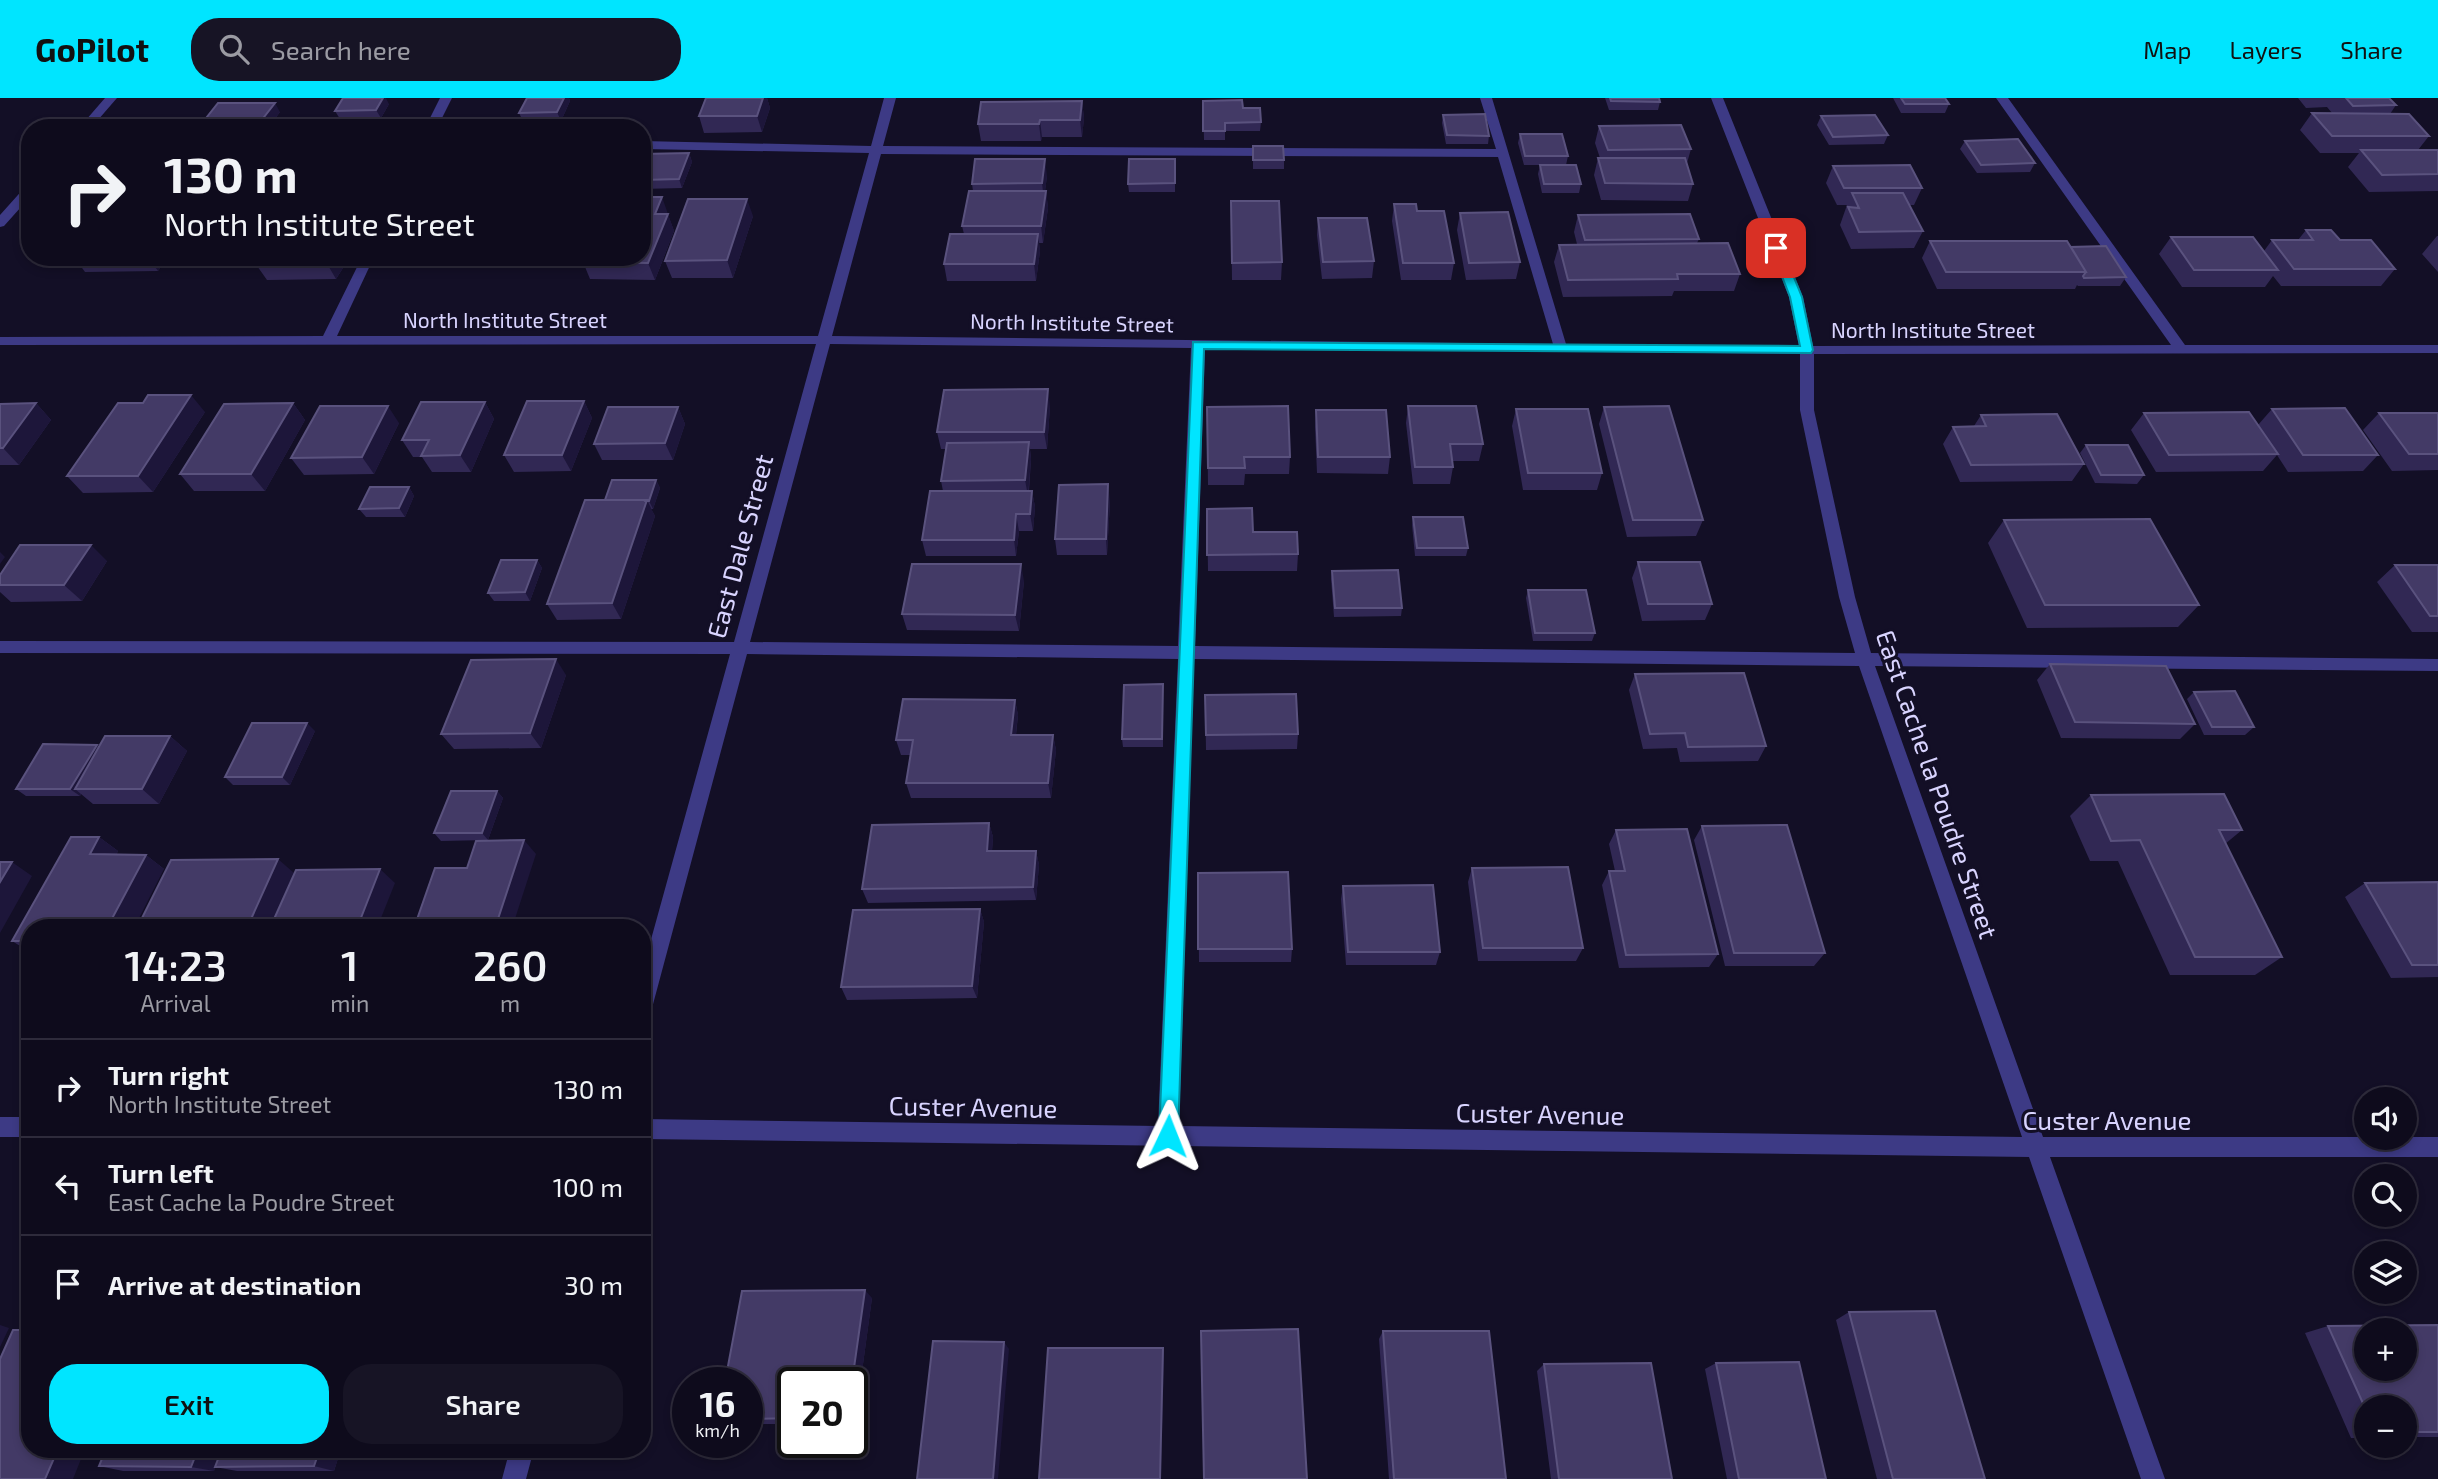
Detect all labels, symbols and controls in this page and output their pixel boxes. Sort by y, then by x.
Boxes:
search box [191,18,681,81]
text: GoPilot [35,29,149,69]
icon: search [215,30,253,68]
text: Search here [271,34,411,65]
text: Map [2143,35,2191,64]
text: Layers [2229,35,2302,64]
text: Share [2340,35,2403,64]
text: 130 m [164,144,298,203]
icon: right [49,147,140,238]
text: North Institute Street [164,204,475,242]
pin [1746,218,1806,278]
icon: arrive [1757,229,1795,267]
street label: North Institute Street [403,307,607,332]
street label: North Institute Street [970,308,1174,336]
street label: North Institute Street [1831,317,2035,342]
street label: East Dale Street [700,451,778,641]
street label: East Cache la Poudre Street [1871,626,2005,942]
text: 14:23 [125,939,227,989]
text: 1 [341,939,359,989]
text: 260 [473,939,547,989]
text: Arrival [141,989,211,1017]
text: min [330,989,369,1017]
text: m [500,989,520,1017]
text: Turn right [108,1059,229,1090]
icon: right [49,1069,87,1107]
text: 130 m [554,1073,623,1104]
map controls [2354,1087,2417,1458]
button: sound [2354,1087,2417,1150]
street label: Custer Avenue [888,1089,1058,1123]
text: North Institute Street [108,1090,331,1118]
street label: Custer Avenue [1455,1096,1625,1130]
position arrow [1131,1099,1205,1173]
street label: Custer Avenue [2023,1104,2191,1135]
text: Turn left [108,1157,214,1188]
button: search [2354,1164,2417,1227]
icon: left [49,1167,87,1205]
text: 100 m [553,1171,623,1202]
text: East Cache la Poudre Street [108,1188,395,1216]
button: layers [2354,1241,2417,1304]
icon: arrive [49,1265,87,1303]
text: Arrive at destination [108,1269,361,1300]
text: 30 m [564,1269,623,1300]
button: + [2354,1318,2417,1381]
button: Exit [49,1364,329,1444]
button: Share [343,1364,623,1444]
speed limit sign: 20 [777,1367,868,1458]
text: 16 [700,1382,735,1424]
button: − [2354,1395,2417,1458]
text: km/h [695,1419,740,1441]

